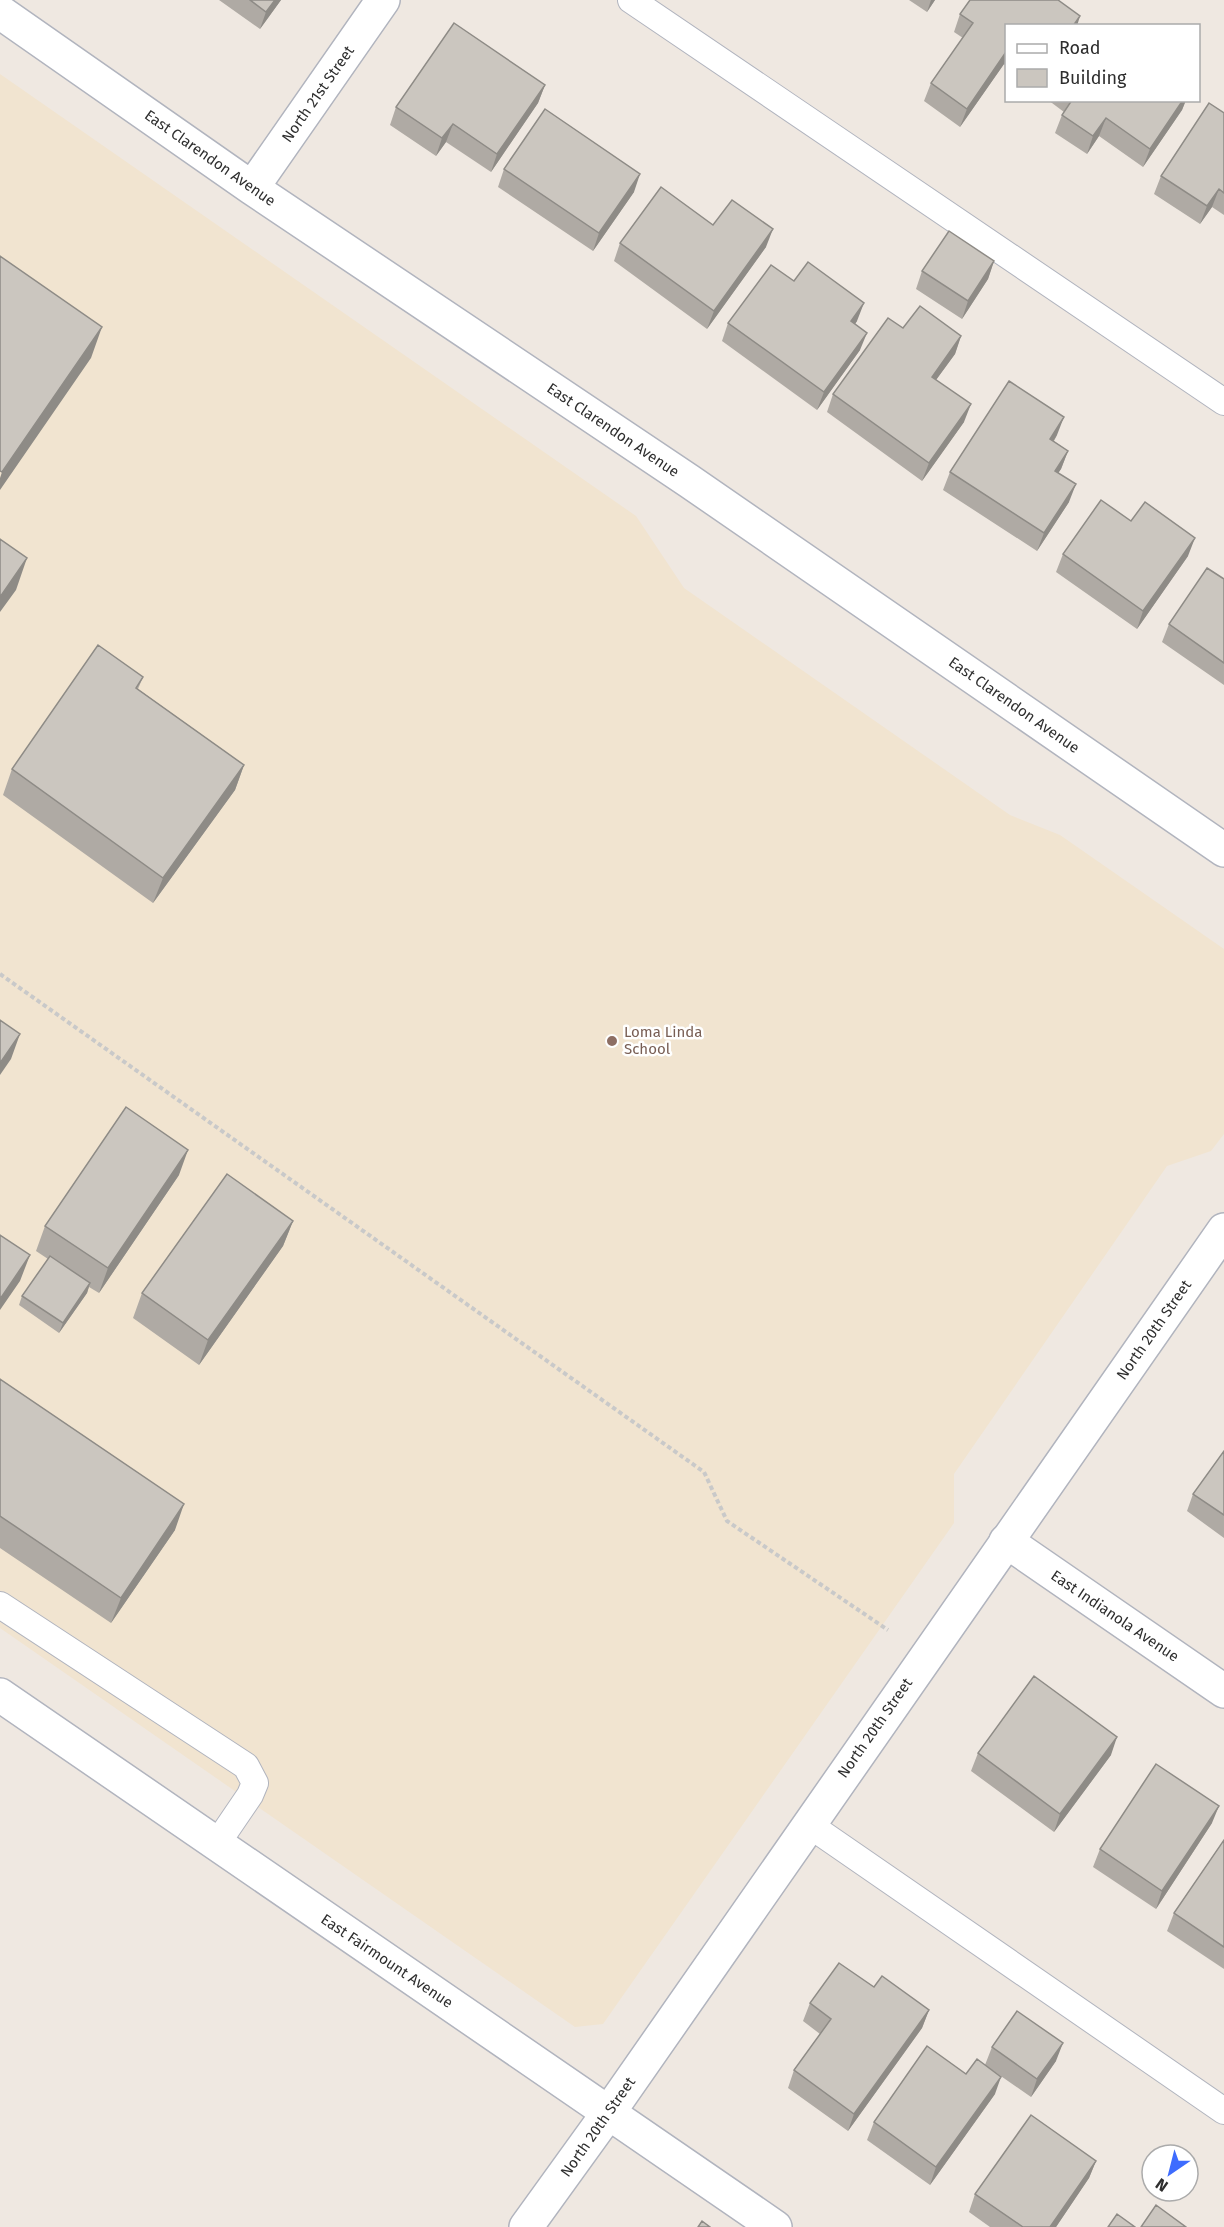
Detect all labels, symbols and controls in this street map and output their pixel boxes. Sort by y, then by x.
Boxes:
legend [1005,24,1200,102]
text: Road [1059,37,1101,59]
street label: North 21st Street [278,42,358,146]
text: Building [1059,67,1127,89]
street label: East Clarendon Avenue [141,106,279,210]
street label: East Clarendon Avenue [543,379,683,481]
street label: East Clarendon Avenue [945,653,1083,757]
place label: Loma Linda School [624,1023,702,1058]
marker: Loma Linda School [605,1034,619,1048]
street label: North 20th Street [1113,1276,1195,1383]
street label: East Indianola Avenue [1048,1566,1182,1666]
street label: North 20th Street [834,1674,916,1781]
street label: East Fairmount Avenue [318,1910,456,2012]
street label: North 20th Street [557,2073,639,2180]
north arrow [1140,2143,1200,2203]
text: N [1152,2174,1171,2196]

